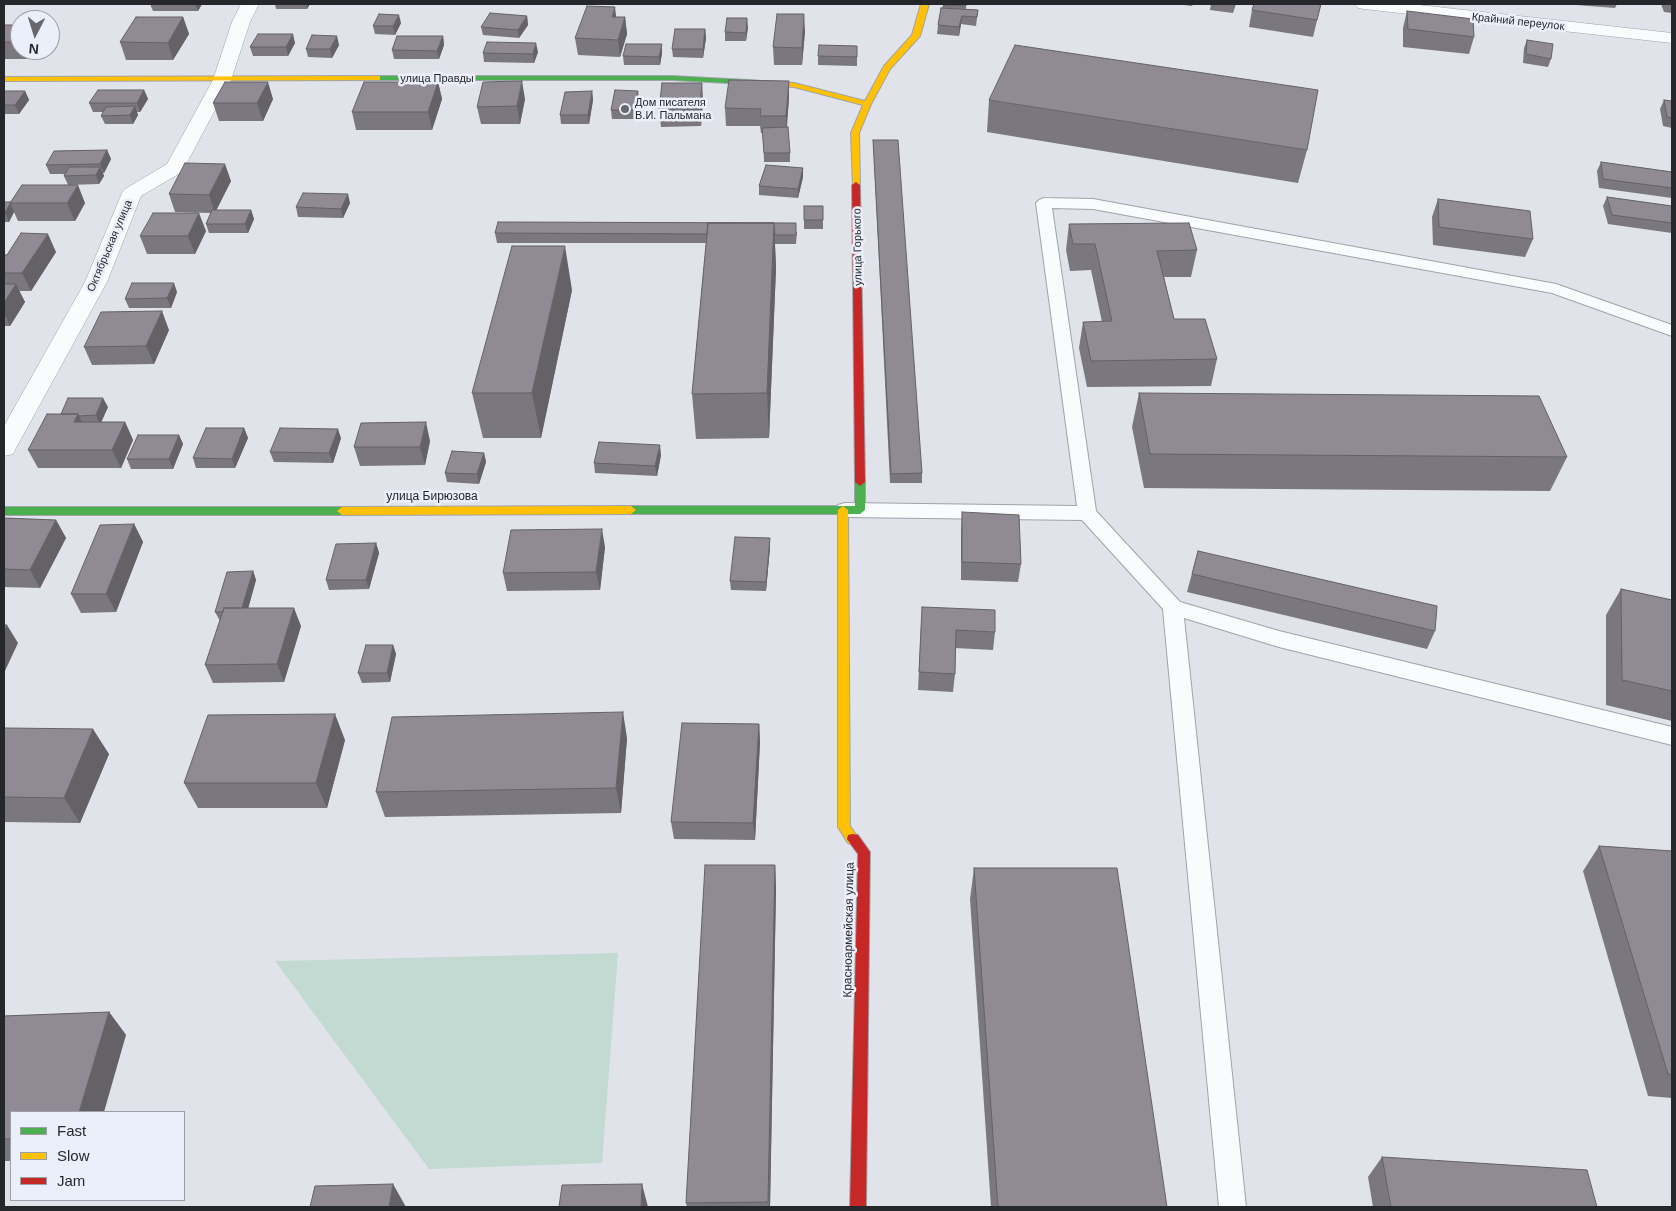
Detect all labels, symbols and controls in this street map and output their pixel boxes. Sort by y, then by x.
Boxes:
north arrow [10,10,60,60]
street label: Крайний переулок [1471,11,1565,33]
text: N [28,41,40,57]
street label: улица Правды [400,72,474,86]
place label: Дом писателя В.И. Пальмана [635,96,711,122]
marker: Дом писателя В.И. Пальмана [619,103,631,115]
street label: Октябрьская улица [85,198,135,294]
street label: улица Горького [851,208,865,286]
street label: улица Бирюзова [386,490,478,504]
street label: Красноармейская улица [841,862,857,998]
legend [10,1111,185,1201]
text: Fast [57,1122,86,1139]
text: Slow [57,1147,90,1164]
text: Jam [57,1172,85,1189]

